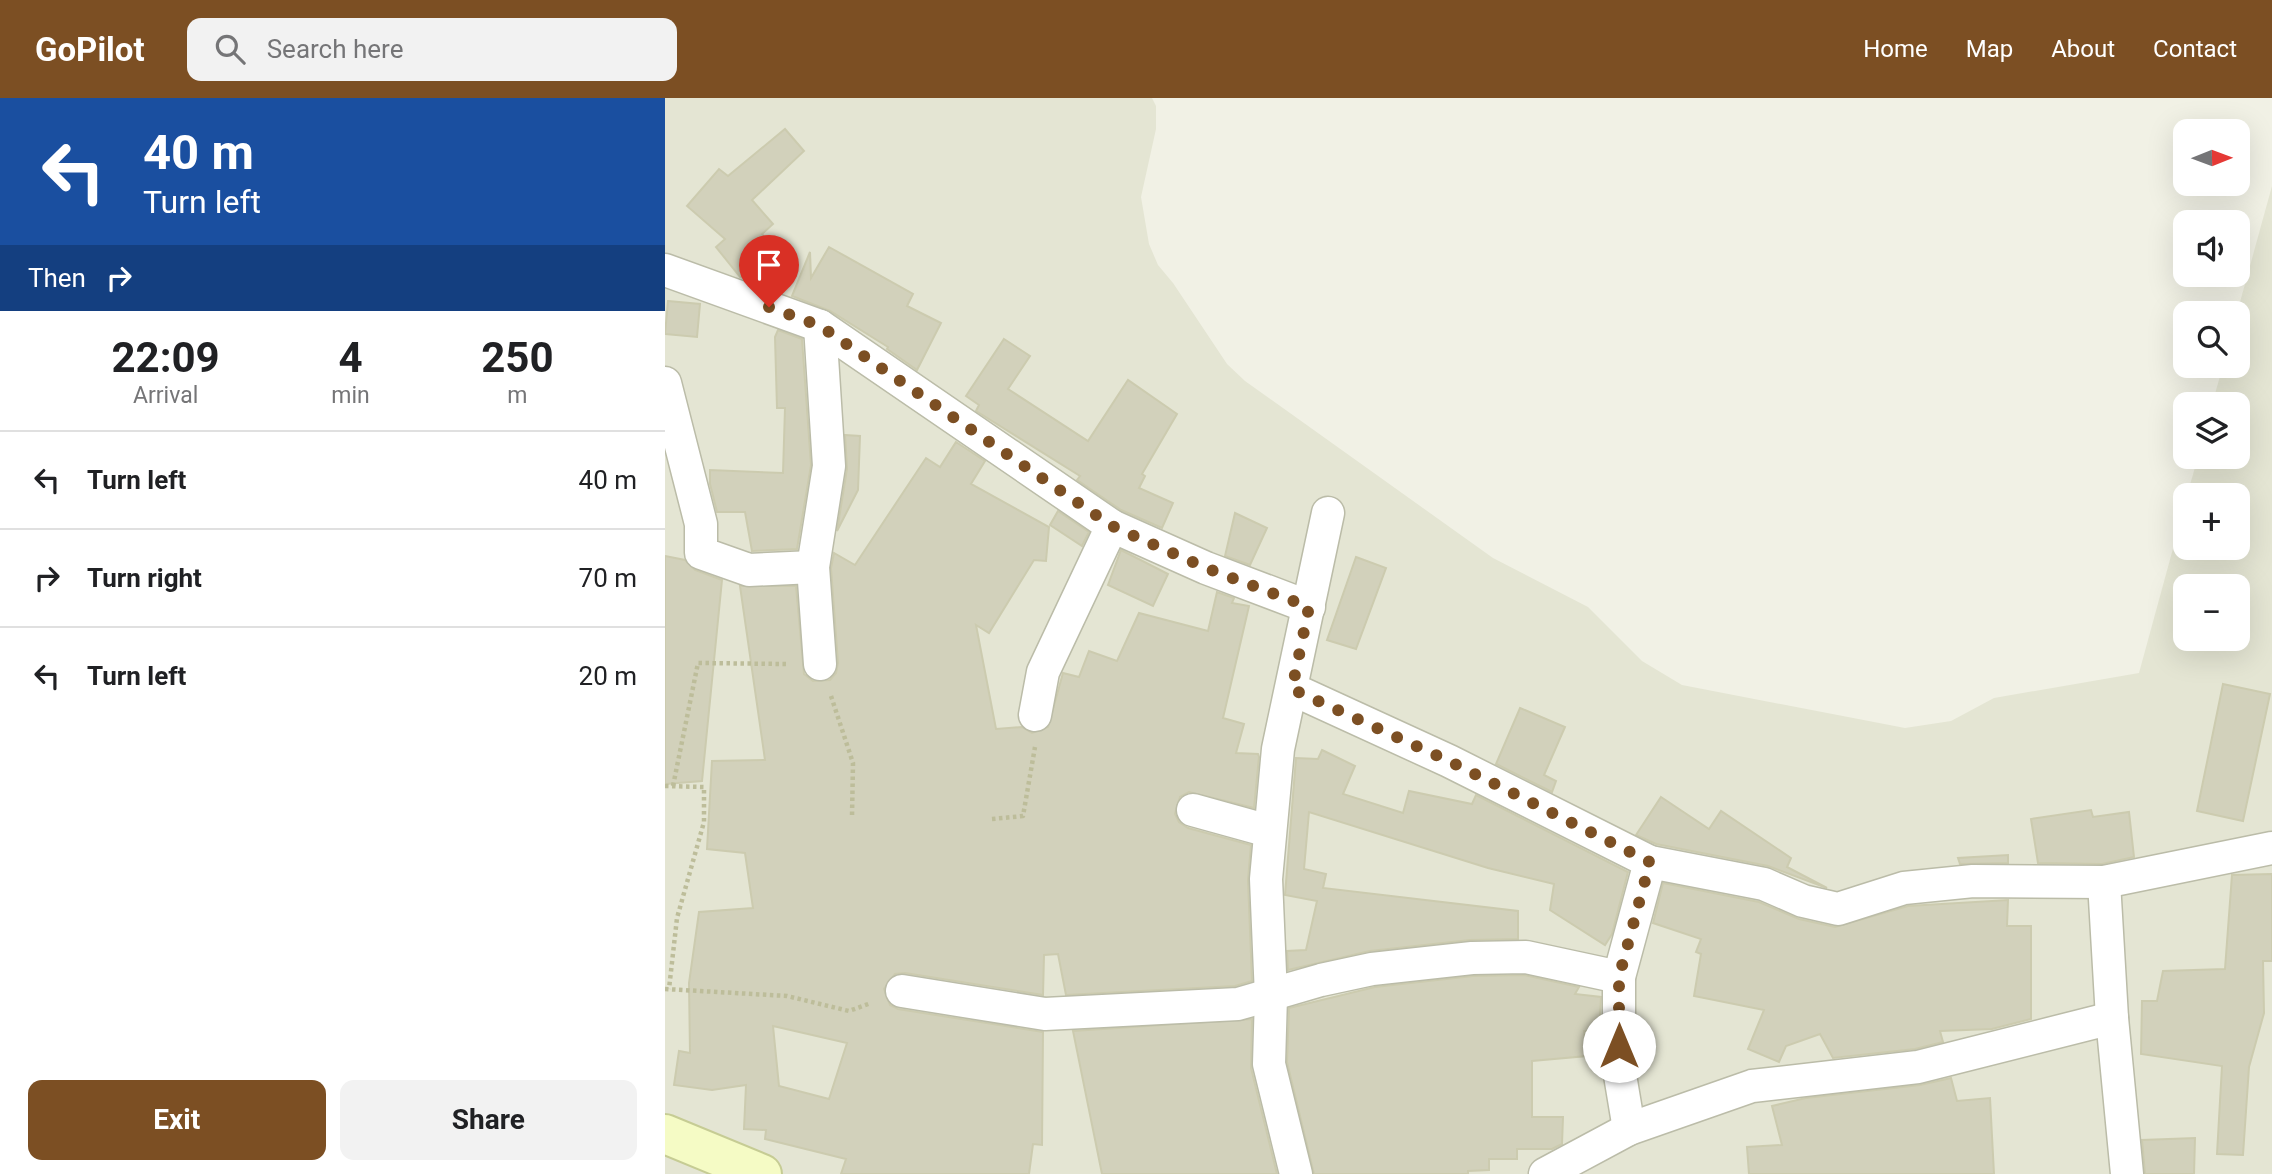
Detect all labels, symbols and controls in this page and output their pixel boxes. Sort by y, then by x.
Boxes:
search box [187,18,677,81]
text: GoPilot [35,30,145,69]
icon: search [211,30,249,68]
text: Search here [267,34,403,64]
text: Home [1863,35,1928,63]
text: Map [1966,35,2013,63]
text: About [2051,35,2115,63]
text: Contact [2153,35,2237,63]
north arrow [2173,119,2251,196]
map controls [2173,119,2250,651]
text: 40 m [143,124,254,181]
icon: left [28,126,119,217]
text: Turn left [143,183,261,221]
button: sound [2173,210,2250,287]
pin [739,235,799,307]
icon: arrive [750,246,788,284]
icon: right [100,259,138,297]
text: Then [28,263,86,293]
button: search [2173,301,2250,378]
text: 22:09 [112,333,220,382]
text: 4 [338,333,363,382]
text: 250 [481,333,554,382]
text: Arrival [133,382,198,409]
text: min [331,382,370,409]
text: m [507,382,527,409]
button: layers [2173,392,2250,469]
icon: left [28,461,66,499]
text: Turn left [87,465,186,495]
text: 40 m [579,465,637,495]
button: + [2173,483,2250,560]
icon: right [28,559,66,597]
text: Turn right [87,563,202,593]
text: 70 m [579,563,637,593]
button: − [2173,574,2250,651]
icon: left [28,657,66,695]
text: Turn left [87,661,186,691]
text: 20 m [579,661,637,691]
position arrow [1582,1009,1656,1083]
button: Exit [28,1080,326,1160]
button: Share [340,1080,637,1160]

